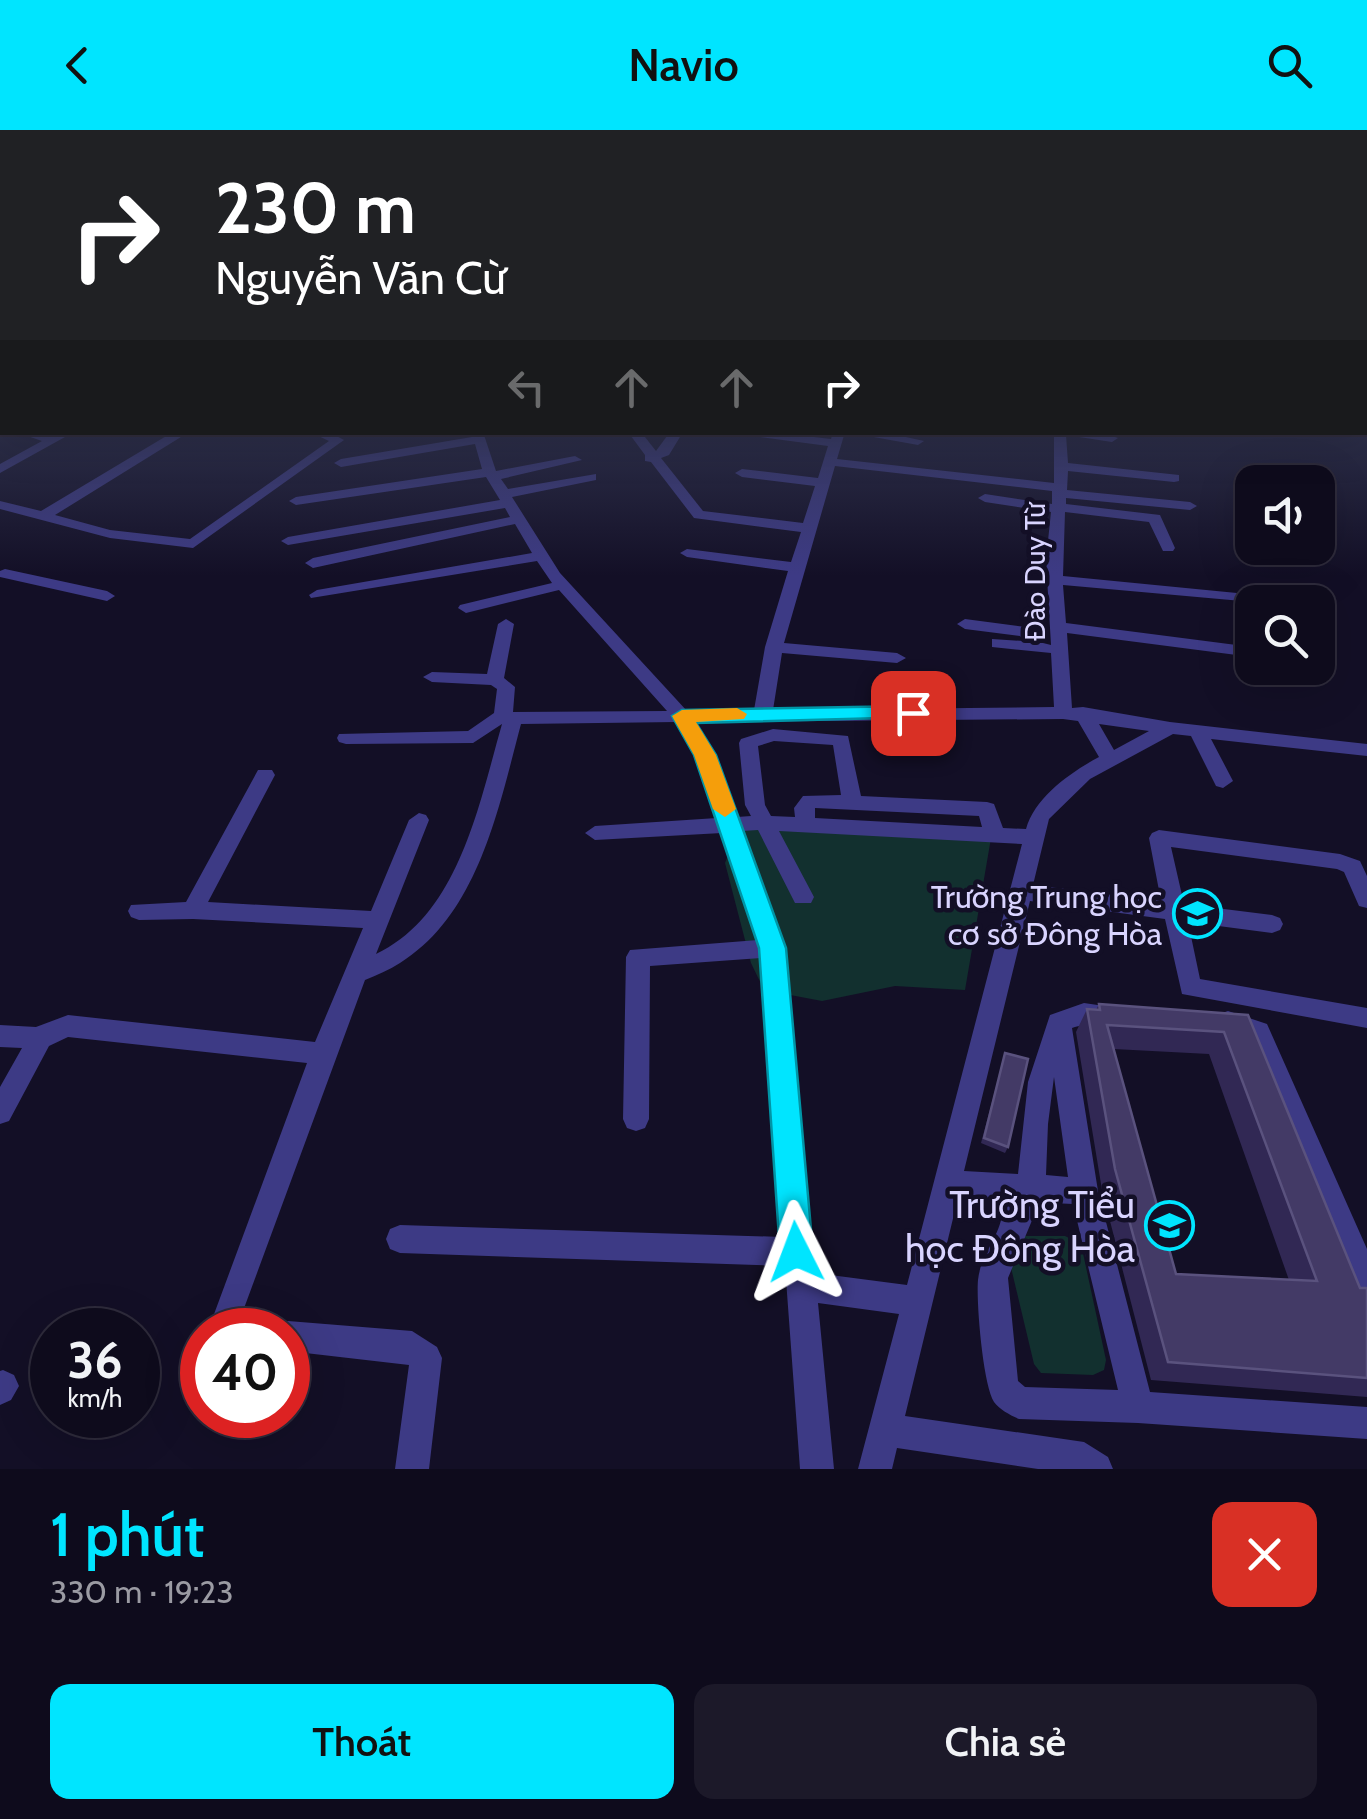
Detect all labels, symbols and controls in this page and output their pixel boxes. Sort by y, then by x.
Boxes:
icon: back [50,38,105,93]
text: Navio [628,38,739,92]
icon: search [1262,38,1317,93]
text: 230 m [215,165,416,251]
icon: right [50,170,180,300]
text: Nguyễn Văn Cừ [215,251,506,305]
icon: left [499,360,554,415]
icon: ahead [604,360,659,415]
icon: ahead [709,360,764,415]
icon: right [814,360,869,415]
map controls [1235,465,1335,685]
button: sound [1235,465,1335,565]
street label: Đào Duy Từ [1018,501,1052,641]
button: search [1235,585,1335,685]
pin [871,671,956,756]
icon: arrive [886,686,941,741]
place label: Trường Trung học cơ sở Đông Hòa [931,877,1163,953]
school or university icon: Trường Trung học cơ sở Đông Hòa [1171,888,1223,940]
place label: Trường Tiểu học Đông Hòa [905,1181,1135,1272]
position arrow [744,1200,848,1304]
school or university icon: Trường Tiểu học Đông Hòa [1144,1200,1196,1252]
speed limit sign: 40 [180,1308,310,1438]
text: 36 [67,1330,123,1391]
text: km/h [68,1383,122,1413]
text: 1 phút [50,1498,204,1571]
button: close [1212,1502,1317,1607]
text: 330 m · 19:23 [50,1572,234,1611]
button: Thoát [50,1684,674,1799]
button: Chia sẻ [694,1684,1317,1799]

